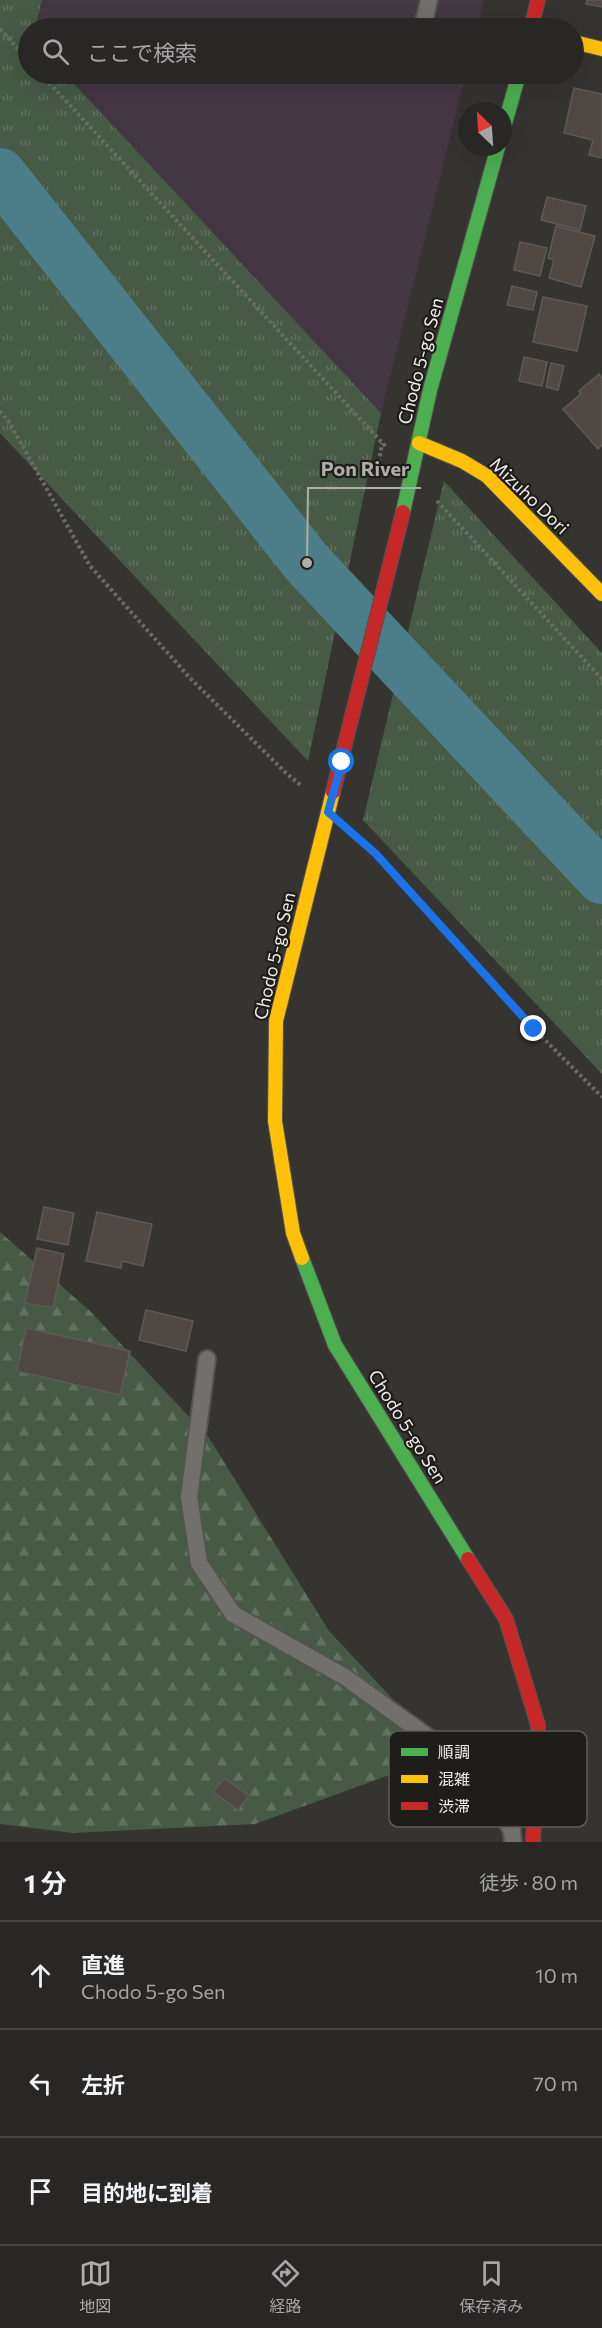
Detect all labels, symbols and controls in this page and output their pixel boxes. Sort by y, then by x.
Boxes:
search box [18,18,584,84]
icon: search [39,35,72,68]
text: ここで検索 [87,39,197,66]
north arrow [458,102,512,156]
street label: Chodo 5-go Sen [393,295,447,426]
callout: Pon River [308,450,421,488]
street label: Mizuho Dori [486,452,574,538]
text: Pon River [321,456,409,480]
route start [328,748,354,774]
street label: Chodo 5-go Sen [249,890,299,1022]
route end [520,1015,546,1041]
street label: Chodo 5-go Sen [364,1365,452,1487]
legend [389,1731,587,1827]
text: 順調 [438,1742,470,1761]
text: 混雑 [438,1769,470,1788]
text: 渋滞 [438,1796,470,1815]
text: 1 分 [24,1867,67,1898]
text: 徒歩 · 80 m [479,1870,578,1894]
text: 直進 [81,1951,125,1978]
icon: ahead [24,1959,57,1992]
text: 10 m [535,1963,578,1987]
text: Chodo 5-go Sen [81,1979,226,2003]
icon: left [24,2067,57,2100]
text: 左折 [81,2071,125,2098]
text: 70 m [533,2071,578,2095]
icon: arrive [24,2175,57,2208]
text: 目的地に到着 [81,2179,213,2206]
tab: 地図 [79,2257,112,2317]
tab: 経路 [269,2257,302,2317]
tab: 保存済み [459,2257,523,2317]

